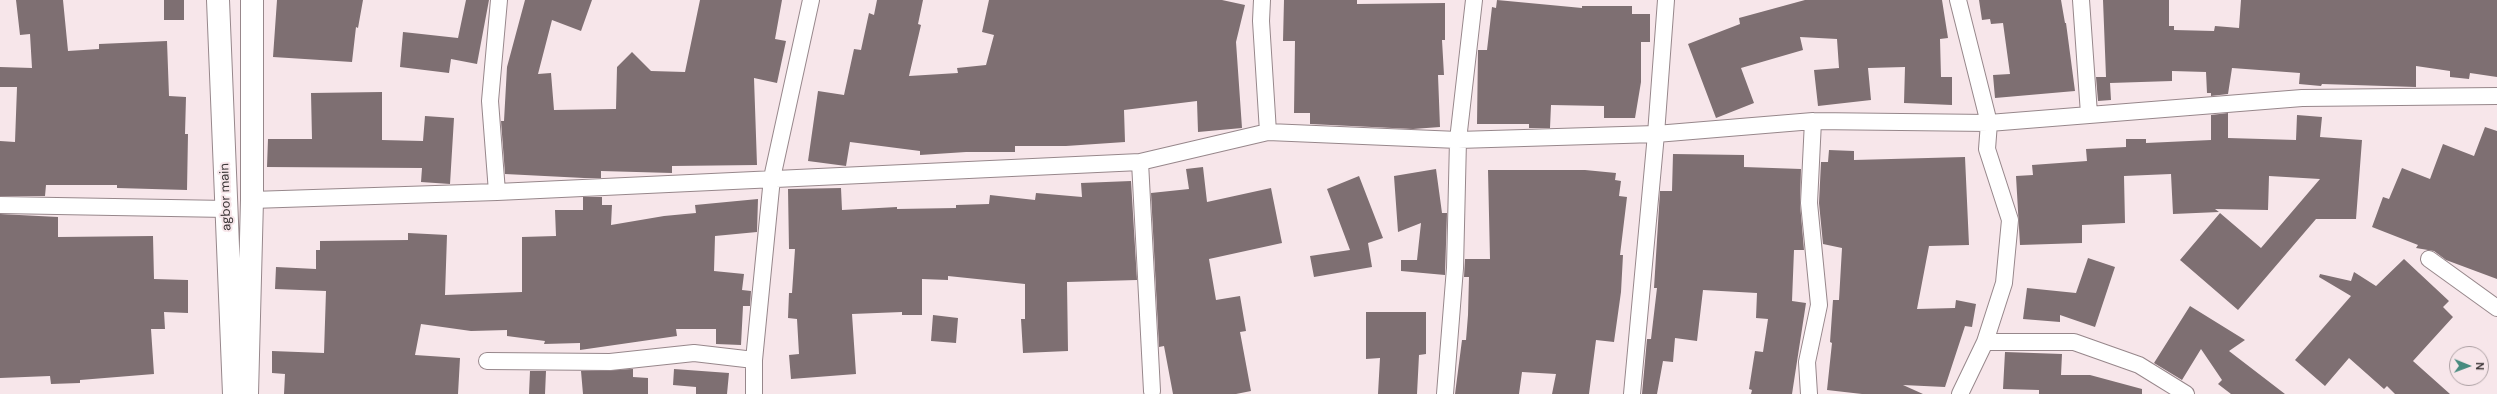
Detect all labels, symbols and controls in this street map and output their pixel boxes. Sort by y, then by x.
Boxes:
street label: agbor main [217,163,235,231]
north arrow [2449,346,2489,386]
text: N [2473,362,2487,370]

